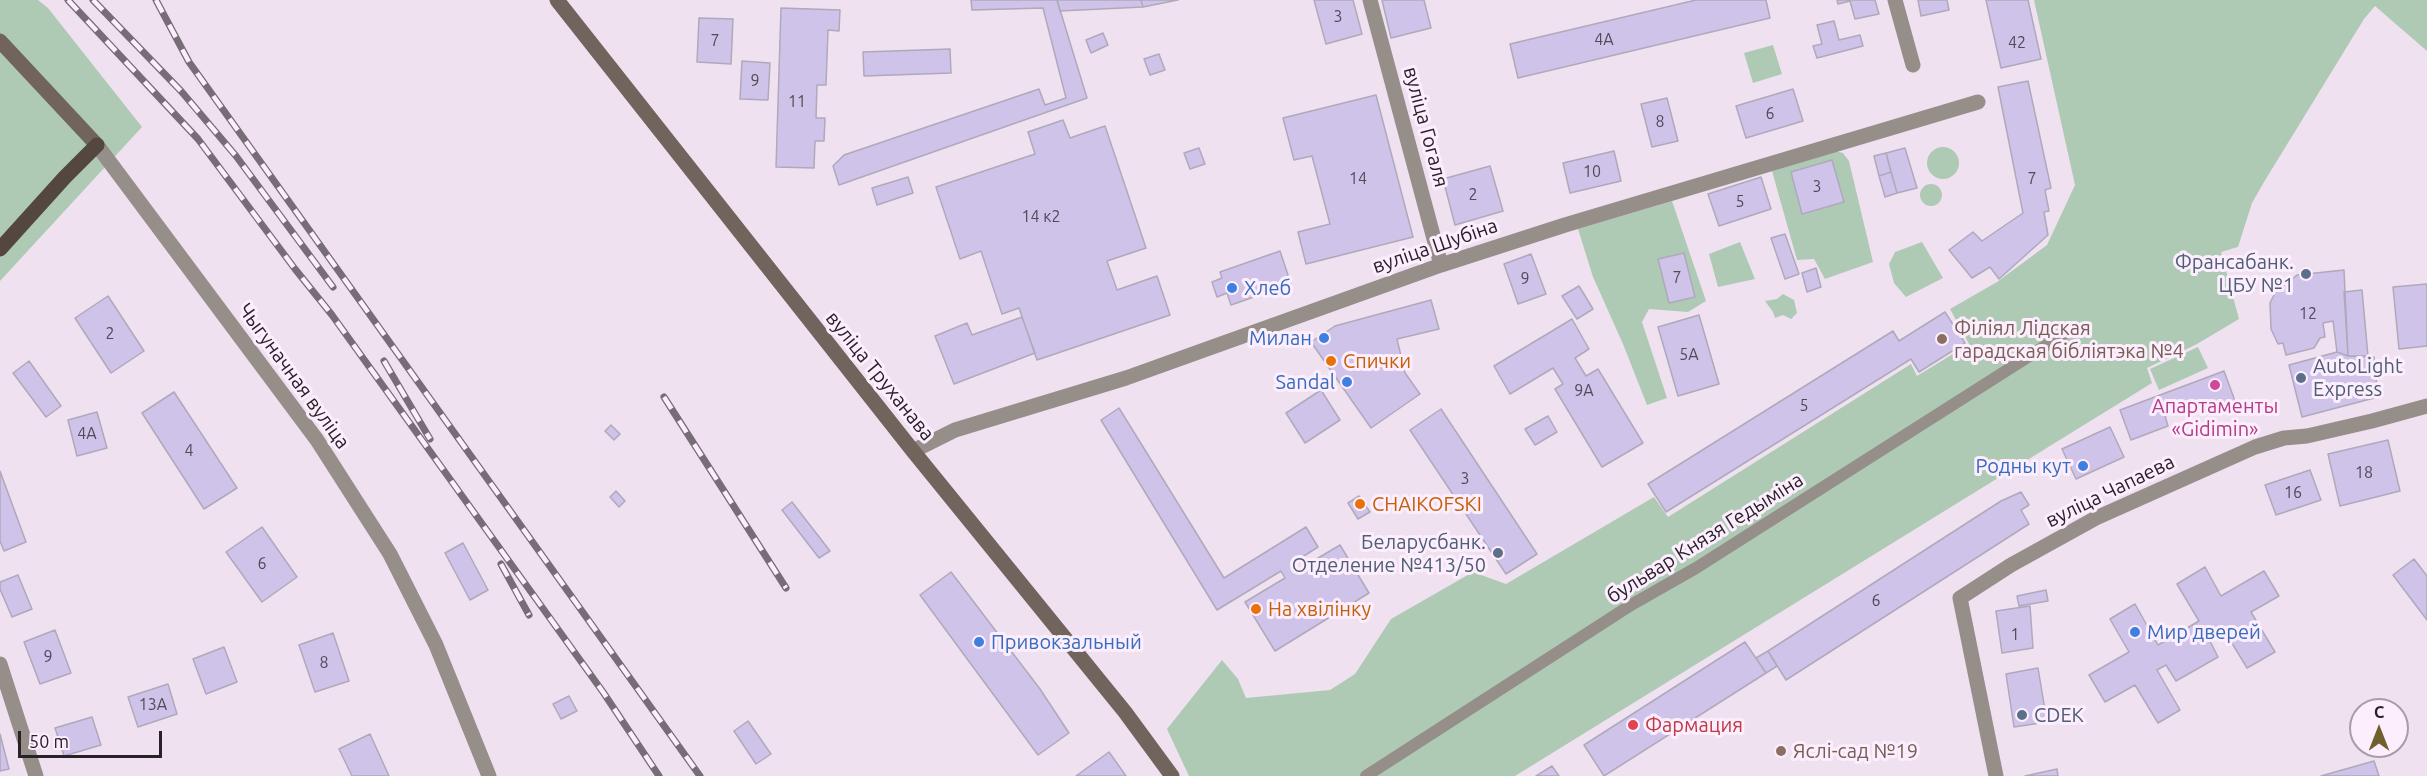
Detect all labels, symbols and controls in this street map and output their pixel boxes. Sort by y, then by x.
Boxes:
house number: 3 [1333,7,1343,27]
house number: 4А [1594,30,1614,50]
house number: 7 [710,31,720,51]
house number: 42 [2008,33,2026,53]
street label: вуліца Гогаля [1398,64,1454,190]
house number: 9 [750,71,760,91]
house number: 11 [788,92,806,112]
house number: 6 [1765,104,1775,124]
house number: 8 [1655,112,1665,132]
house number: 10 [1583,162,1601,182]
house number: 14 [1349,169,1367,189]
house number: 7 [2027,169,2037,189]
house number: 3 [1812,177,1822,197]
house number: 2 [1468,185,1478,205]
house number: 5 [1735,192,1745,212]
house number: 14 к2 [1022,207,1060,227]
street label: вуліца Шубіна [1369,213,1501,279]
place label: Франсабанк. ЦБУ №1 [2175,250,2294,297]
marker: Франсабанк. ЦБУ №1 [2299,267,2313,281]
house number: 7 [1672,268,1682,288]
house number: 9 [1520,269,1530,289]
place label: Хлеб [1244,276,1291,300]
marker: Хлеб [1225,281,1239,295]
street label: Чыгуначная вуліца [233,299,355,453]
house number: 12 [2299,304,2317,324]
street label: вуліца Труханава [821,307,939,445]
place label: Філіял Лідская гарадская бібліятэка №4 [1954,316,2184,363]
house number: 2 [105,324,115,344]
place label: Милан [1249,326,1312,350]
marker: Милан [1317,331,1331,345]
marker: Філіял Лідская гарадская бібліятэка №4 [1935,332,1949,346]
house number: 5А [1679,345,1699,365]
place label: Спички [1343,349,1411,373]
marker: Спички [1324,354,1338,368]
place label: AutoLight Express [2313,354,2403,401]
place label: Sandal [1276,370,1335,394]
marker: AutoLight Express [2294,371,2308,385]
marker: Sandal [1340,375,1354,389]
marker: Апартаменты «Gidimin» [2208,378,2222,392]
house number: 9А [1574,381,1594,401]
place label: Апартаменты «Gidimin» [2152,394,2278,441]
house number: 5 [1799,396,1809,416]
house number: 4А [77,424,97,444]
house number: 4 [184,441,194,461]
street label: вуліца Чапаева [2042,450,2178,532]
place label: Родны кут [1975,454,2071,478]
marker: Родны кут [2076,459,2090,473]
house number: 18 [2355,463,2373,483]
street label: бульвар Князя Гедыміна [1602,468,1808,608]
house number: 3 [1460,469,1470,489]
house number: 16 [2284,483,2302,503]
place label: CHAIKOFSKI [1372,492,1482,516]
marker: CHAIKOFSKI [1353,497,1367,511]
place label: Беларусбанк. Отделение №413/50 [1292,530,1486,577]
marker: Беларусбанк. Отделение №413/50 [1491,546,1505,560]
house number: 6 [257,554,267,574]
house number: 6 [1871,591,1881,611]
place label: На хвілінку [1268,597,1371,621]
marker: На хвілінку [1249,602,1263,616]
place label: Мир дверей [2147,620,2261,644]
house number: 1 [2010,625,2020,645]
marker: Мир дверей [2128,625,2142,639]
place label: Привокзальный [991,630,1142,654]
marker: Привокзальный [972,635,986,649]
house number: 9 [43,647,53,667]
house number: 8 [319,653,329,673]
house number: 13А [139,695,167,715]
north arrow [2349,698,2409,758]
place label: CDEK [2034,703,2084,727]
text: С [2374,703,2384,721]
marker: CDEK [2015,708,2029,722]
place label: Фармация [1645,713,1743,737]
marker: Фармация [1626,718,1640,732]
scale bar [21,719,165,757]
text: 50 m [29,731,69,751]
place label: Яслі-сад №19 [1793,739,1918,763]
marker: Яслі-сад №19 [1774,744,1788,758]

